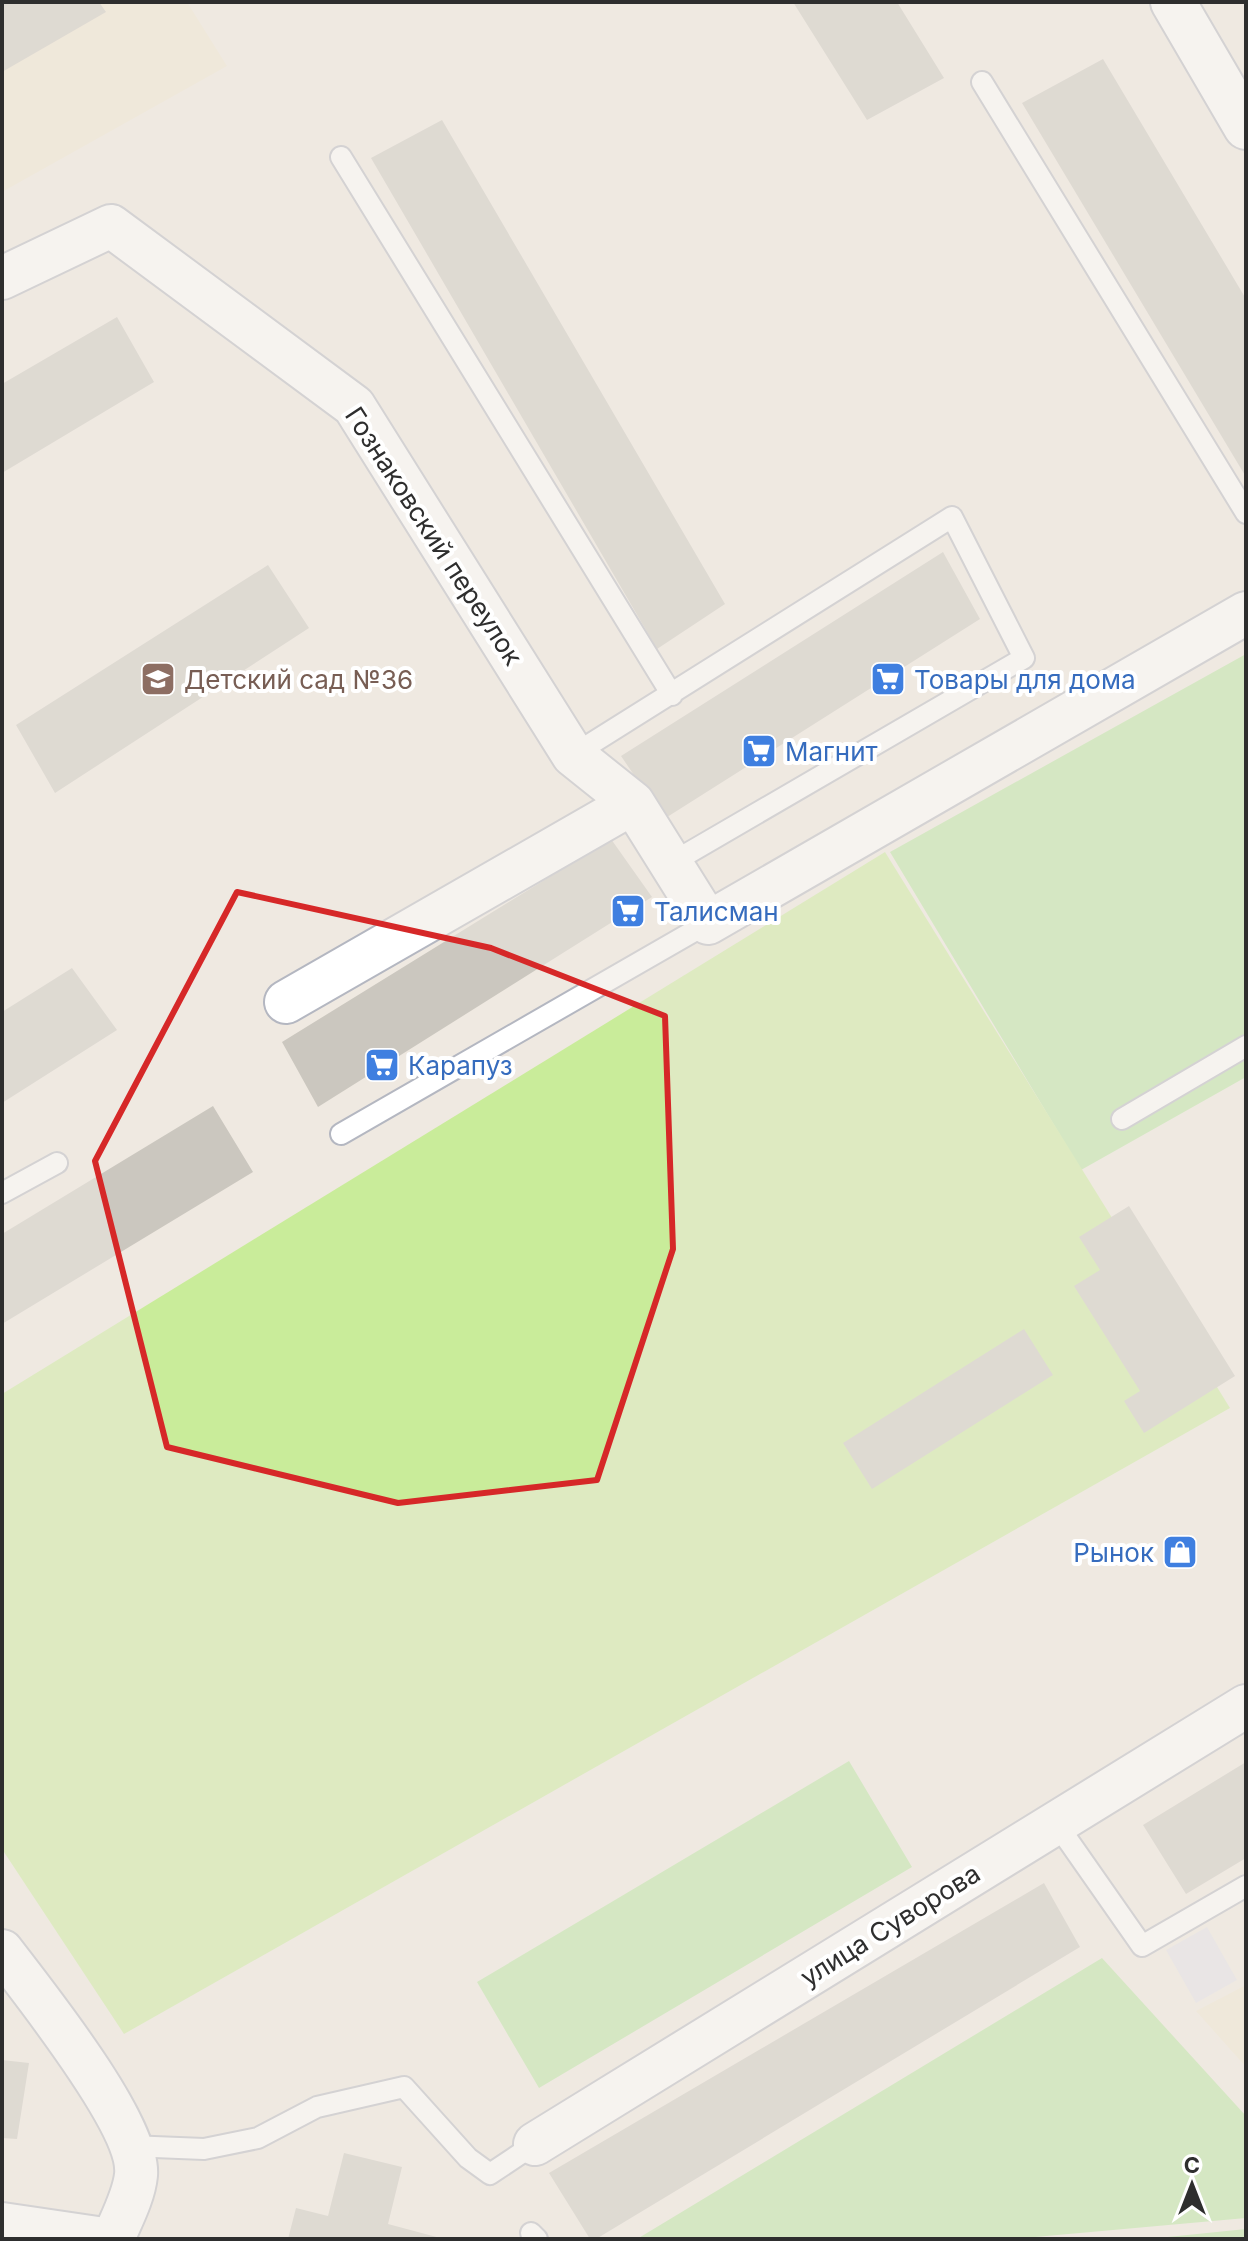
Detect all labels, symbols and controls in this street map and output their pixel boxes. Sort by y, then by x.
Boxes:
street label: Гознаковский переулок [339,401,529,671]
school or university icon: Детский сад №36 [139,660,177,698]
supermarket icon: Товары для дома [869,660,907,698]
place label: Детский сад №36 [184,664,413,695]
place label: Товары для дома [914,664,1136,695]
supermarket icon: Магнит [740,732,778,770]
place label: Магнит [785,736,878,767]
supermarket icon: Талисман [609,892,647,930]
place label: Талисман [654,896,779,927]
supermarket icon: Карапуз [363,1046,401,1084]
place label: Карапуз [408,1050,513,1081]
shop icon: Рынок [1161,1533,1199,1571]
place label: Рынок [1073,1537,1154,1568]
street label: улица Суворова [794,1857,986,1993]
north arrow [1152,2145,1232,2225]
text: С [1184,2152,1200,2178]

